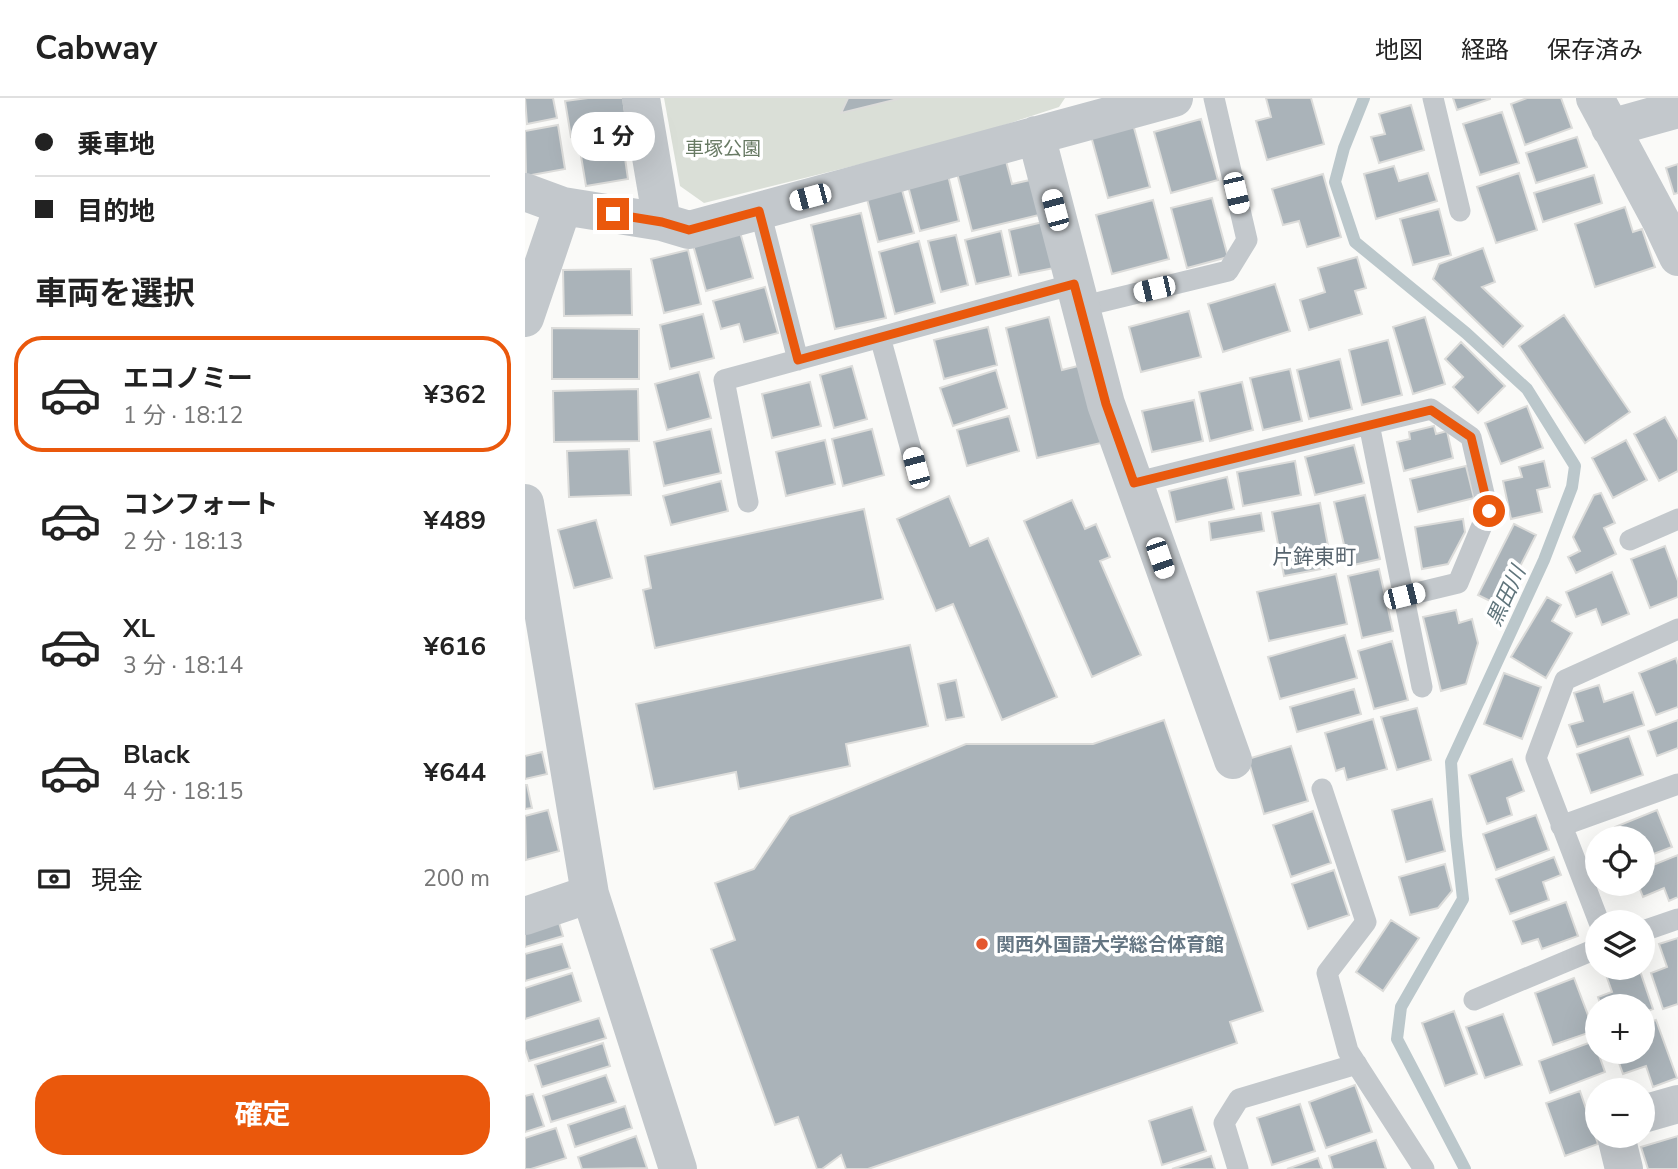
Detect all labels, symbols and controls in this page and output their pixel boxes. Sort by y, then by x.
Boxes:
text: Cabway [35,26,157,71]
text: 地図 [1375,34,1423,66]
text: 経路 [1461,34,1509,66]
text: 保存済み [1547,34,1643,66]
callout: 1 分 [571,113,655,162]
text: 1 分 [591,121,635,152]
text: 乗車地 [77,127,155,162]
park label: 車塚公園 [685,136,761,162]
car [1222,170,1251,216]
car [787,181,834,213]
car [1040,187,1071,233]
text: 目的地 [77,194,155,229]
route end [597,198,629,230]
text: 車両を選択 [35,272,195,315]
car [1132,274,1177,304]
text: エコノミー [123,361,253,396]
icon: car [39,363,102,426]
text: ¥362 [424,377,486,412]
text: 1 分 · 18:12 [123,400,243,431]
car [901,445,932,491]
text: コンフォート [123,487,278,522]
icon: car [39,489,102,552]
route start [1473,495,1505,527]
text: ¥489 [424,503,486,538]
text: 2 分 · 18:13 [123,526,243,557]
car [1144,535,1177,581]
district label: 片鉾東町 [1272,543,1356,571]
water label: 黒田川 [1480,560,1533,630]
car [1382,581,1427,611]
text: XL [123,611,155,646]
icon: car [39,615,102,678]
text: ¥616 [424,629,486,664]
text: 3 分 · 18:14 [123,650,243,681]
text: Black [123,737,190,772]
icon: car [39,741,102,804]
text: ¥644 [424,755,486,790]
text: 4 分 · 18:15 [123,776,243,807]
map controls [1585,826,1655,1148]
button: locate [1585,826,1655,896]
icon: cash [35,860,73,898]
text: 現金 [91,863,143,898]
text: 200 m [423,863,490,894]
button: layers [1585,910,1655,980]
place label: 関西外国語大学総合体育館 [996,932,1224,958]
marker: 関西外国語大学総合体育館 [974,936,990,952]
button: + [1585,994,1655,1064]
button: 確定 [35,1075,490,1155]
button: − [1585,1078,1655,1148]

